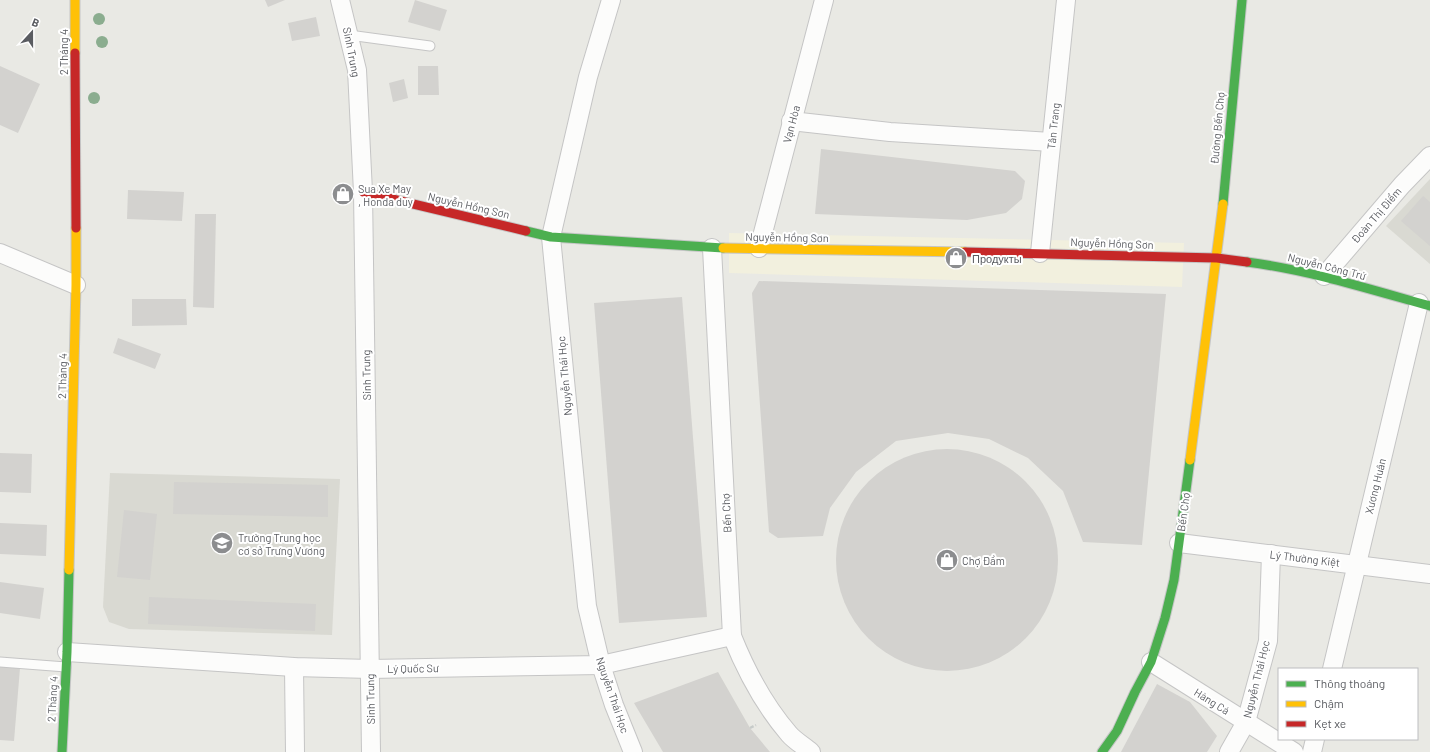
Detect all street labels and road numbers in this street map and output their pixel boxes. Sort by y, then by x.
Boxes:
street label: Sinh Trung [341,26,363,78]
street label: 2 Tháng 4 [57,29,70,75]
street label: Đường Bến Chợ [1207,91,1227,165]
street label: Tân Trang [1044,102,1062,150]
street label: Vạn Hòa [780,104,802,144]
street label: Đoàn Thị Điểm [1348,184,1404,246]
street label: Nguyễn Hồng Sơn [427,189,511,221]
street label: Nguyễn Hồng Sơn [745,230,829,244]
street label: Nguyễn Hồng Sơn [1070,235,1154,251]
street label: Nguyễn Công Trứ [1286,250,1369,282]
street label: Nguyễn Thái Học [554,335,574,416]
street label: Sinh Trung [359,349,373,400]
street label: 2 Tháng 4 [55,353,69,399]
street label: Xương Huân [1362,457,1388,515]
street label: Bến Chợ [1174,492,1192,532]
street label: Bến Chợ [718,493,734,533]
street label: Lý Thường Kiệt [1269,547,1341,569]
street label: Nguyễn Thái Học [1240,638,1272,719]
street label: Nguyễn Thái Học [594,655,632,735]
street label: Lý Quốc Sư [387,661,440,675]
street label: Sinh Trung [363,673,377,724]
street label: 2 Tháng 4 [44,676,60,722]
street label: Hàng Cá [1192,685,1232,717]

